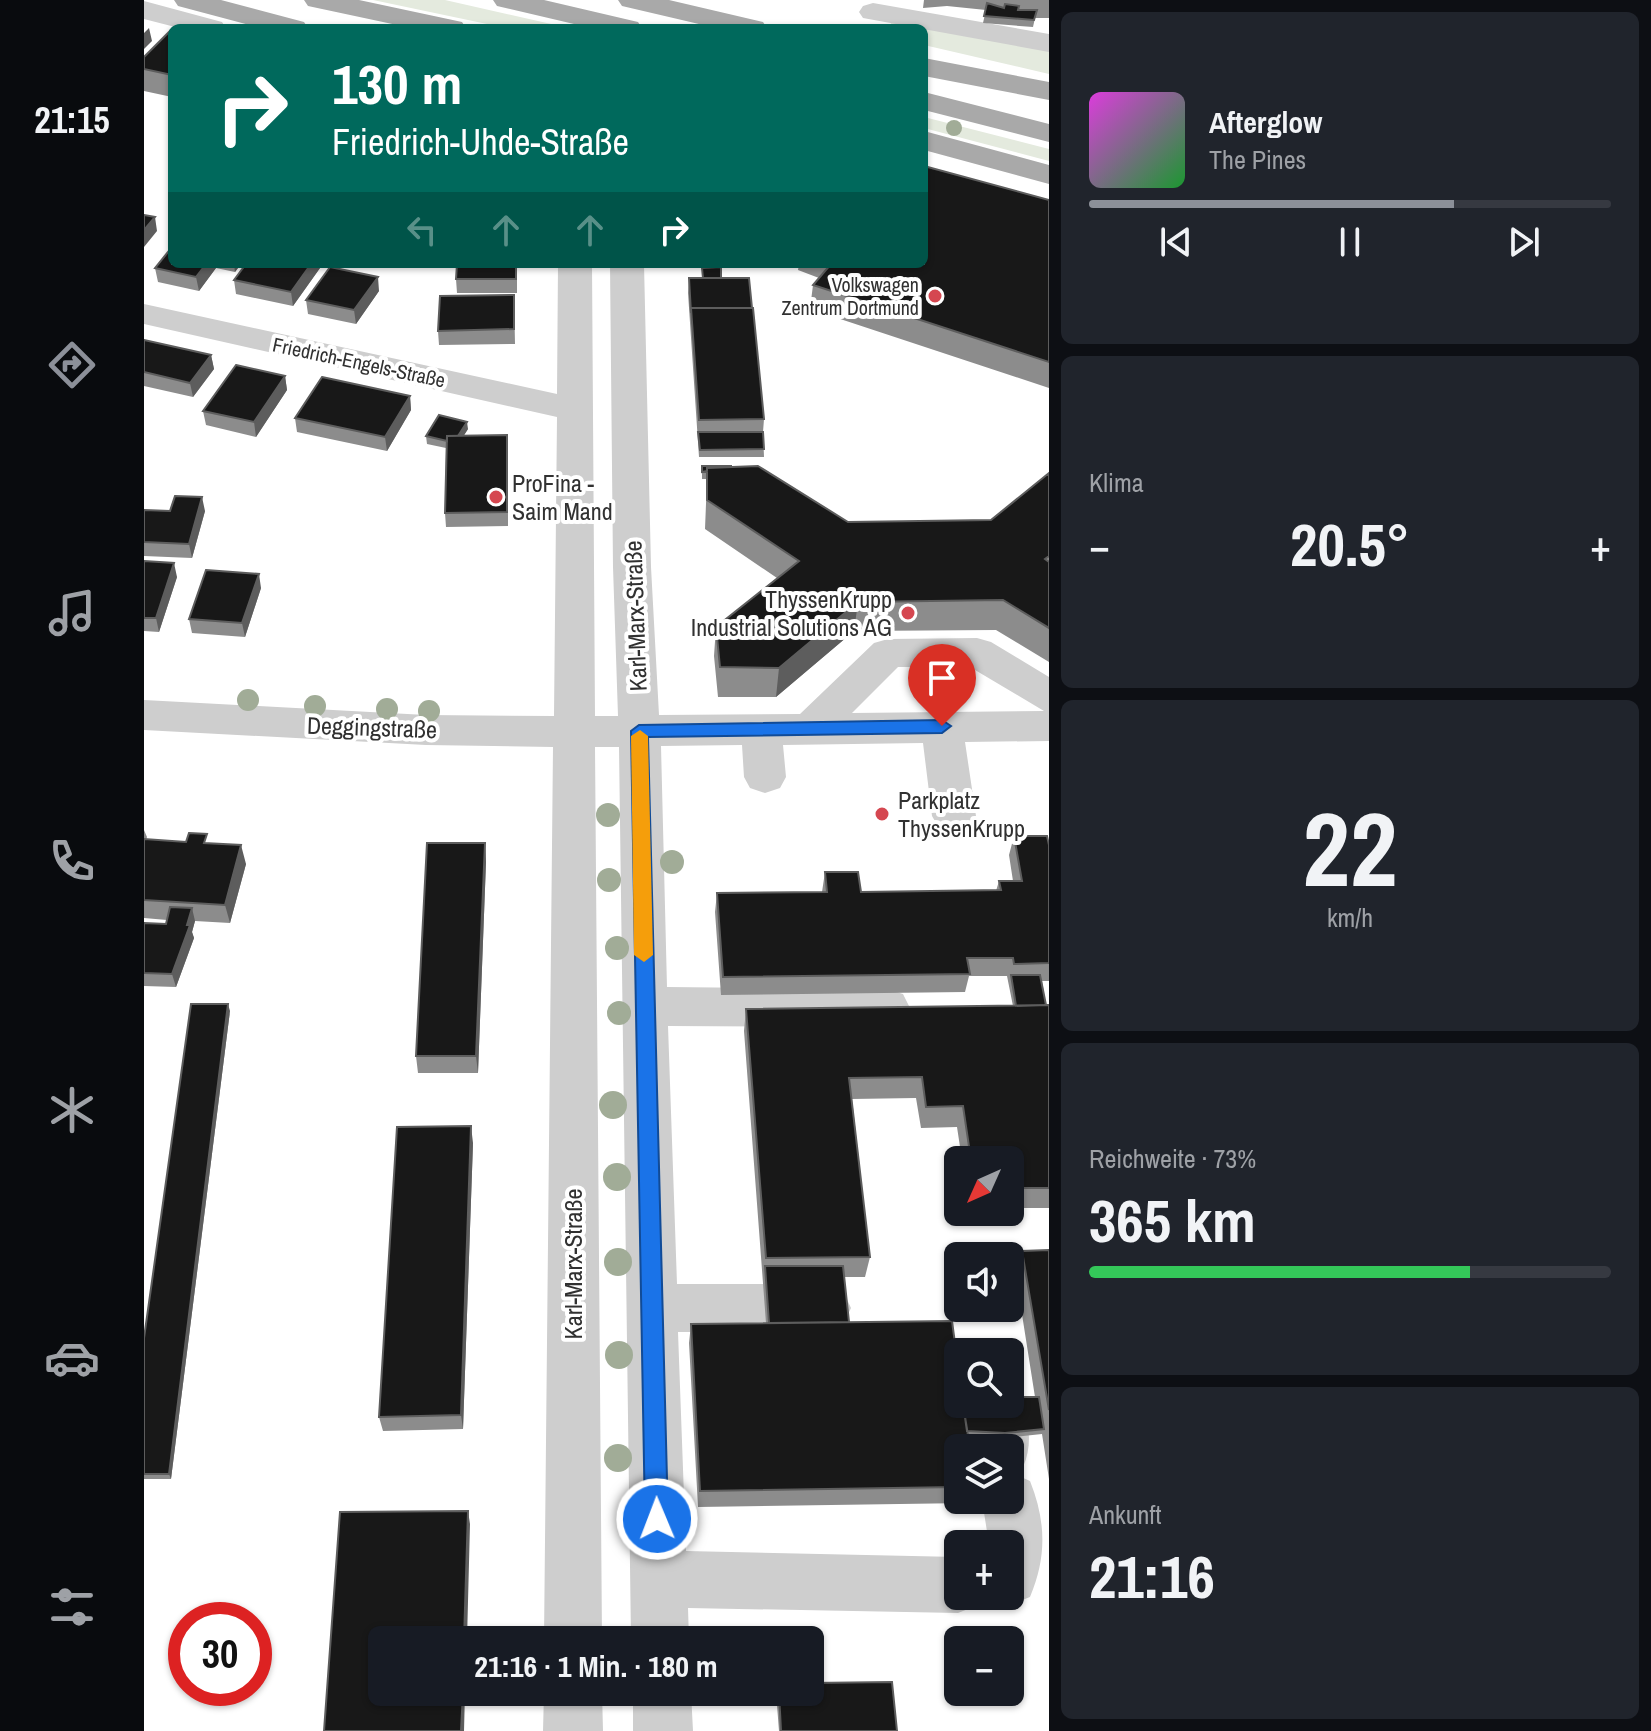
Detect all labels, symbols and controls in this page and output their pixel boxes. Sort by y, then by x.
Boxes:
text: 130 m [332,46,462,121]
icon: right [200,56,304,160]
text: 21:15 [34,96,110,144]
text: Afterglow [1209,102,1322,142]
text: Friedrich-Uhde-Straße [332,118,629,166]
text: The Pines [1209,142,1306,177]
icon: left [400,208,444,252]
icon: ahead [484,208,528,252]
icon: ahead [568,208,612,252]
icon: right [652,208,696,252]
icon: previous [1154,220,1198,264]
icon: pause [1328,220,1372,264]
icon: next [1502,220,1546,264]
place label: Volkswagen Zentrum Dortmund [781,271,919,321]
marker: Volkswagen Zentrum Dortmund [926,287,944,305]
street label: Friedrich-Engels-Straße [270,331,448,393]
icon: directions [44,337,100,393]
text: Klima [1089,465,1144,500]
place label: ProFina - Saim Mand [512,467,613,527]
marker: ProFina - Saim Mand [487,488,505,506]
text: 20.5° [1290,504,1410,585]
text: − [1089,515,1110,575]
text: + [1590,515,1611,575]
street label: Karl-Marx-Straße [616,540,654,692]
place label: ThyssenKrupp Industrial Solutions AG [691,583,892,643]
icon: music [44,585,100,641]
marker: ThyssenKrupp Industrial Solutions AG [899,604,917,622]
pin [908,644,976,726]
icon: arrive [920,656,964,700]
street label: Deggingstraße [306,709,438,745]
text: 22 [1303,778,1397,918]
place label: Parkplatz ThyssenKrupp [898,784,1025,844]
marker: Parkplatz ThyssenKrupp [873,805,891,823]
icon: phone [44,833,100,889]
text: km/h [1327,900,1373,935]
icon: climate [44,1082,100,1138]
text: Reichweite · 73% [1089,1141,1256,1176]
north arrow [944,1146,1024,1226]
map controls [944,1146,1024,1706]
text: 365 km [1089,1180,1256,1261]
street label: Karl-Marx-Straße [557,1189,589,1339]
button: sound [944,1242,1024,1322]
icon: car [44,1330,100,1386]
button: search [944,1338,1024,1418]
button: layers [944,1434,1024,1514]
position arrow [615,1477,699,1561]
text: Ankunft [1089,1497,1161,1532]
button: + [944,1530,1024,1610]
text: 21:16 [1089,1536,1215,1617]
icon: filters [44,1579,100,1635]
speed limit sign: 30 [168,1602,272,1706]
button: − [944,1626,1024,1706]
text: 21:16 · 1 Min. · 180 m [474,1646,718,1686]

